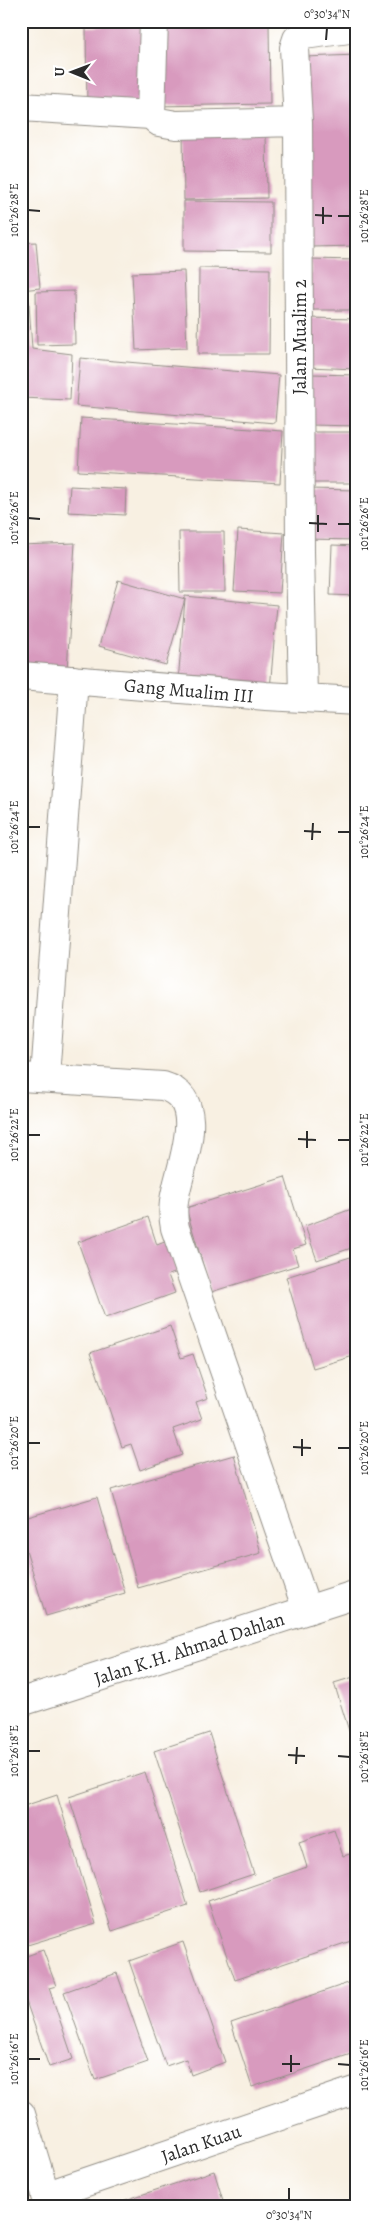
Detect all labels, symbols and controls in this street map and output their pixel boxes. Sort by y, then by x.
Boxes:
text: 0°30'34"N [304,6,350,22]
north arrow [48,48,98,98]
text: U [50,67,69,77]
text: 101°26'28"E [6,183,22,237]
text: 101°26'28"E [356,189,372,243]
street label: Jalan Mualim 2 [287,279,313,395]
text: 101°26'26"E [6,491,22,545]
text: 101°26'26"E [356,497,372,551]
street label: Gang Mualim III [123,672,255,710]
text: 101°26'24"E [6,800,22,854]
text: 101°26'24"E [356,805,372,859]
text: 101°26'22"E [6,1108,22,1162]
text: 101°26'22"E [356,1113,372,1167]
text: 101°26'20"E [6,1416,22,1470]
text: 101°26'20"E [356,1421,372,1475]
street label: Jalan K.H. Ahmad Dahlan [91,1606,288,1692]
text: 101°26'18"E [6,1725,22,1777]
text: 101°26'18"E [356,1731,372,1783]
text: 101°26'16"E [6,2033,22,2085]
text: 101°26'16"E [356,2039,372,2091]
street label: Jalan Kuau [158,2118,246,2170]
text: 0°30'34"N [266,2207,312,2223]

